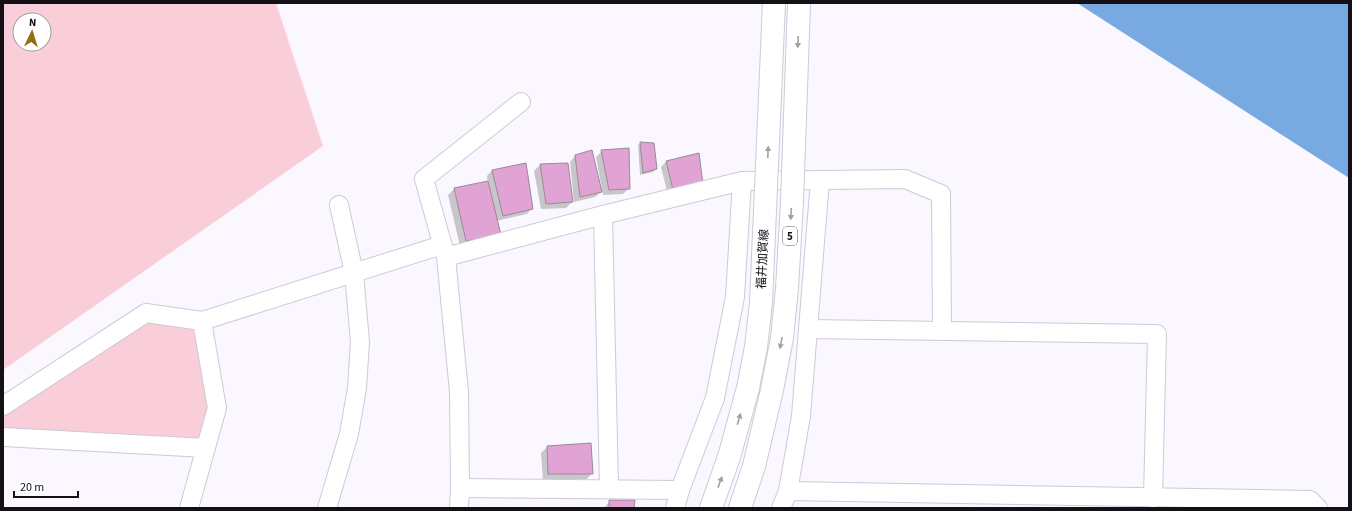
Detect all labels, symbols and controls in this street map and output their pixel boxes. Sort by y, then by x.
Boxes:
north arrow [12,12,52,52]
text: N [28,15,37,30]
one-way arrow [794,36,801,48]
one-way arrow [765,145,771,158]
one-way arrow [788,208,795,220]
road number: 5 [783,227,797,245]
street label: 福井加賀線 [753,229,773,289]
one-way arrow [778,337,784,349]
one-way arrow [736,413,742,425]
scale bar [14,473,78,499]
one-way arrow [717,476,723,488]
text: 20 m [20,479,44,496]

